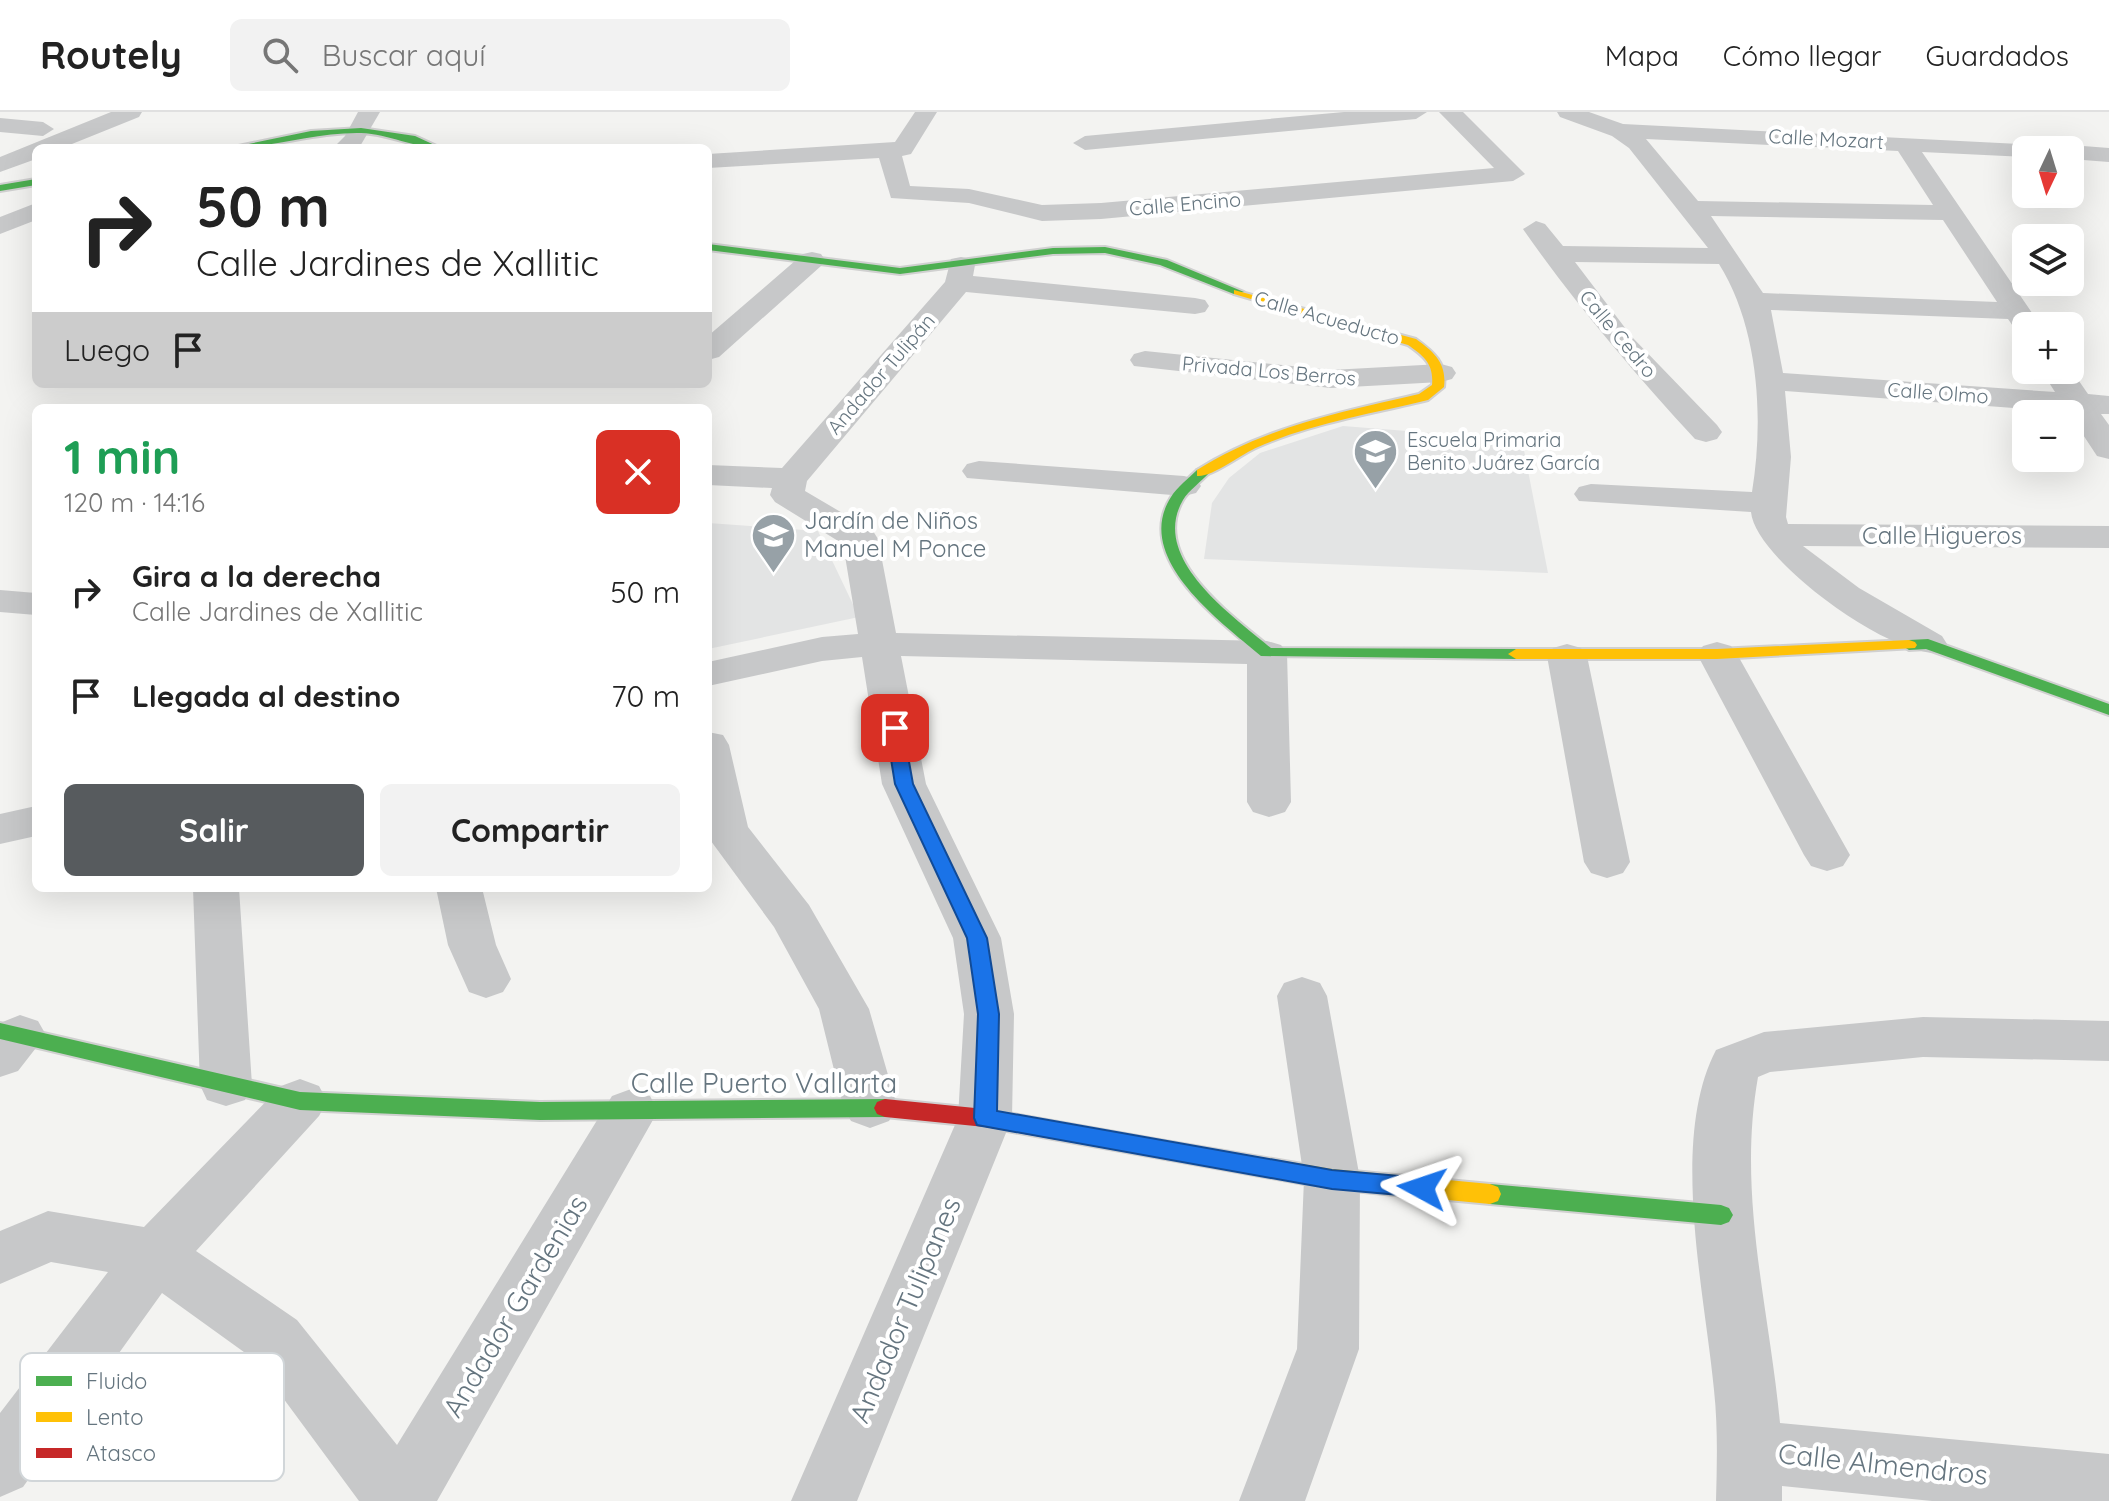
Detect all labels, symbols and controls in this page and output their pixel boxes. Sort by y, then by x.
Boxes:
search box [230,19,790,91]
text: Routely [40,31,182,79]
icon: search [258,33,302,77]
text: Buscar aquí [322,36,486,74]
text: Mapa [1605,38,1679,73]
text: Cómo llegar [1723,38,1882,73]
text: Guardados [1926,38,2069,73]
street label: Calle Mozart [1768,123,1885,154]
north arrow [2012,136,2084,208]
map controls [2012,136,2084,472]
text: 50 m [196,171,330,241]
icon: right [64,176,168,280]
street label: Calle Encino [1128,186,1242,221]
button: layers [2012,224,2084,296]
text: Calle Jardines de Xallitic [196,240,599,285]
street label: Calle Acueducto [1252,285,1403,350]
street label: Calle Cedro [1574,285,1662,383]
street label: Andador Tulipán [821,308,940,439]
button: + [2012,312,2084,384]
icon: arrive [166,328,210,372]
text: Luego [64,331,150,369]
street label: Privada Los Berros [1181,350,1357,391]
street label: Calle Olmo [1887,377,1989,409]
button: − [2012,400,2084,472]
text: 1 min [64,426,180,486]
school or university icon: Escuela Primaria Benito Juárez García [1352,427,1400,490]
place label: Escuela Primaria Benito Juárez García [1407,427,1600,475]
button: close [596,430,680,514]
text: 120 m · 14:16 [64,486,205,519]
place label: Jardín de Niños Manuel M Ponce [804,505,986,563]
school or university icon: Jardín de Niños Manuel M Ponce [749,511,797,574]
street label: Calle Higueros [1862,520,2022,550]
text: Gira a la derecha [132,557,381,595]
icon: right [64,570,108,614]
text: 50 m [610,573,680,611]
text: Calle Jardines de Xallitic [132,595,423,628]
icon: arrive [64,674,108,718]
text: Llegada al destino [132,677,400,715]
text: 70 m [611,677,680,715]
pin [861,694,929,762]
icon: arrive [873,706,917,750]
button: Salir [64,784,364,876]
button: Compartir [380,784,680,876]
street label: Calle Puerto Vallarta [631,1065,897,1100]
position arrow [1380,1146,1464,1230]
street label: Andador Gardenias [435,1188,595,1423]
street label: Andador Tulipanes [841,1192,968,1428]
legend [20,1353,284,1481]
text: Fluido [86,1367,147,1395]
text: Lento [86,1403,144,1431]
street label: Calle Almendros [1777,1435,1990,1492]
text: Atasco [86,1439,156,1467]

